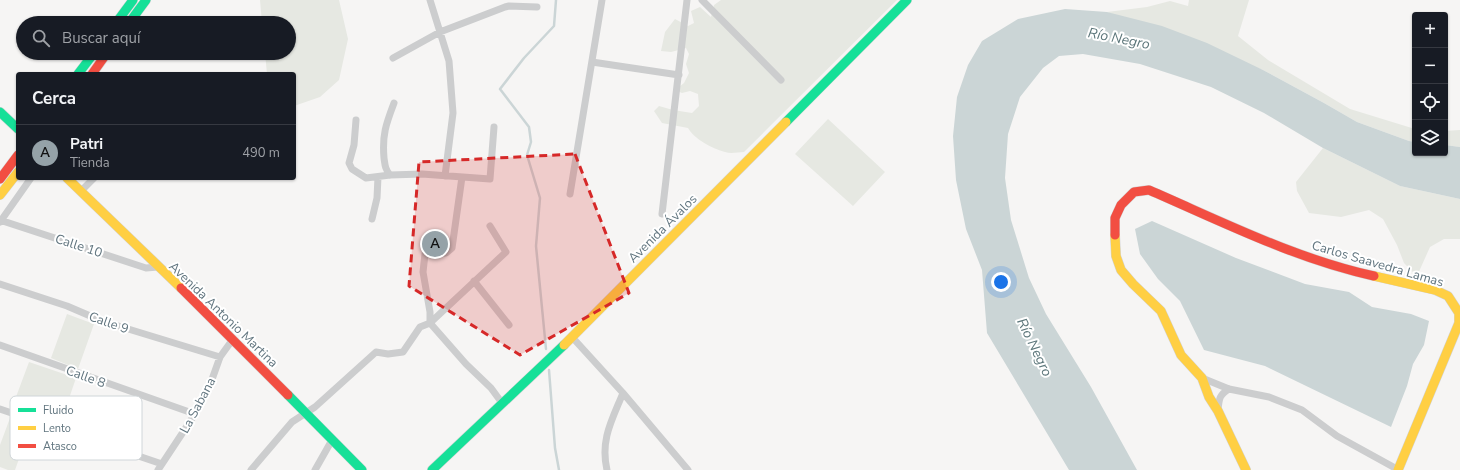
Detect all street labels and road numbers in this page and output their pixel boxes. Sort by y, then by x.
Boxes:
street label: Avenida Ávalos [624,190,701,267]
street label: Calle 10 [53,230,105,262]
street label: Carlos Saavedra Lamas [1310,236,1446,291]
street label: Avenida Antonio Martina [165,258,282,372]
street label: Calle 9 [86,308,131,338]
street label: Calle 8 [63,361,108,392]
street label: La Sabana [176,374,220,437]

